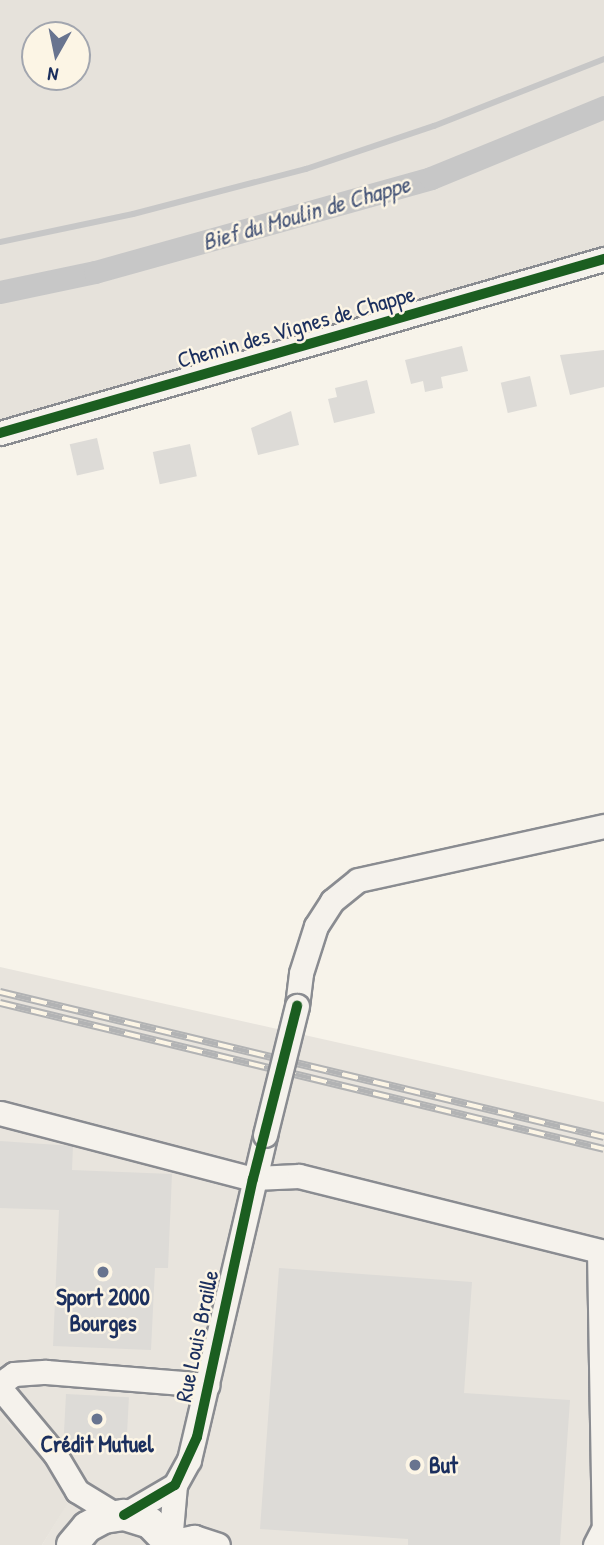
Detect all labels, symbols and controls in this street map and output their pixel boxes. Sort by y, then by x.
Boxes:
north arrow [21,21,91,91]
text: N [46,61,60,88]
water label: Bief du Moulin de Chappe [199,170,413,256]
street label: Chemin des Vignes de Chappe [174,280,418,374]
marker: Sport 2000 Bourges [95,1264,111,1280]
street label: Rue Louis Braille [170,1268,224,1404]
place label: Sport 2000 Bourges [56,1283,150,1337]
marker: Crédit Mutuel [89,1411,105,1427]
place label: Crédit Mutuel [40,1430,154,1458]
place label: But [429,1451,458,1479]
marker: But [407,1457,423,1473]

